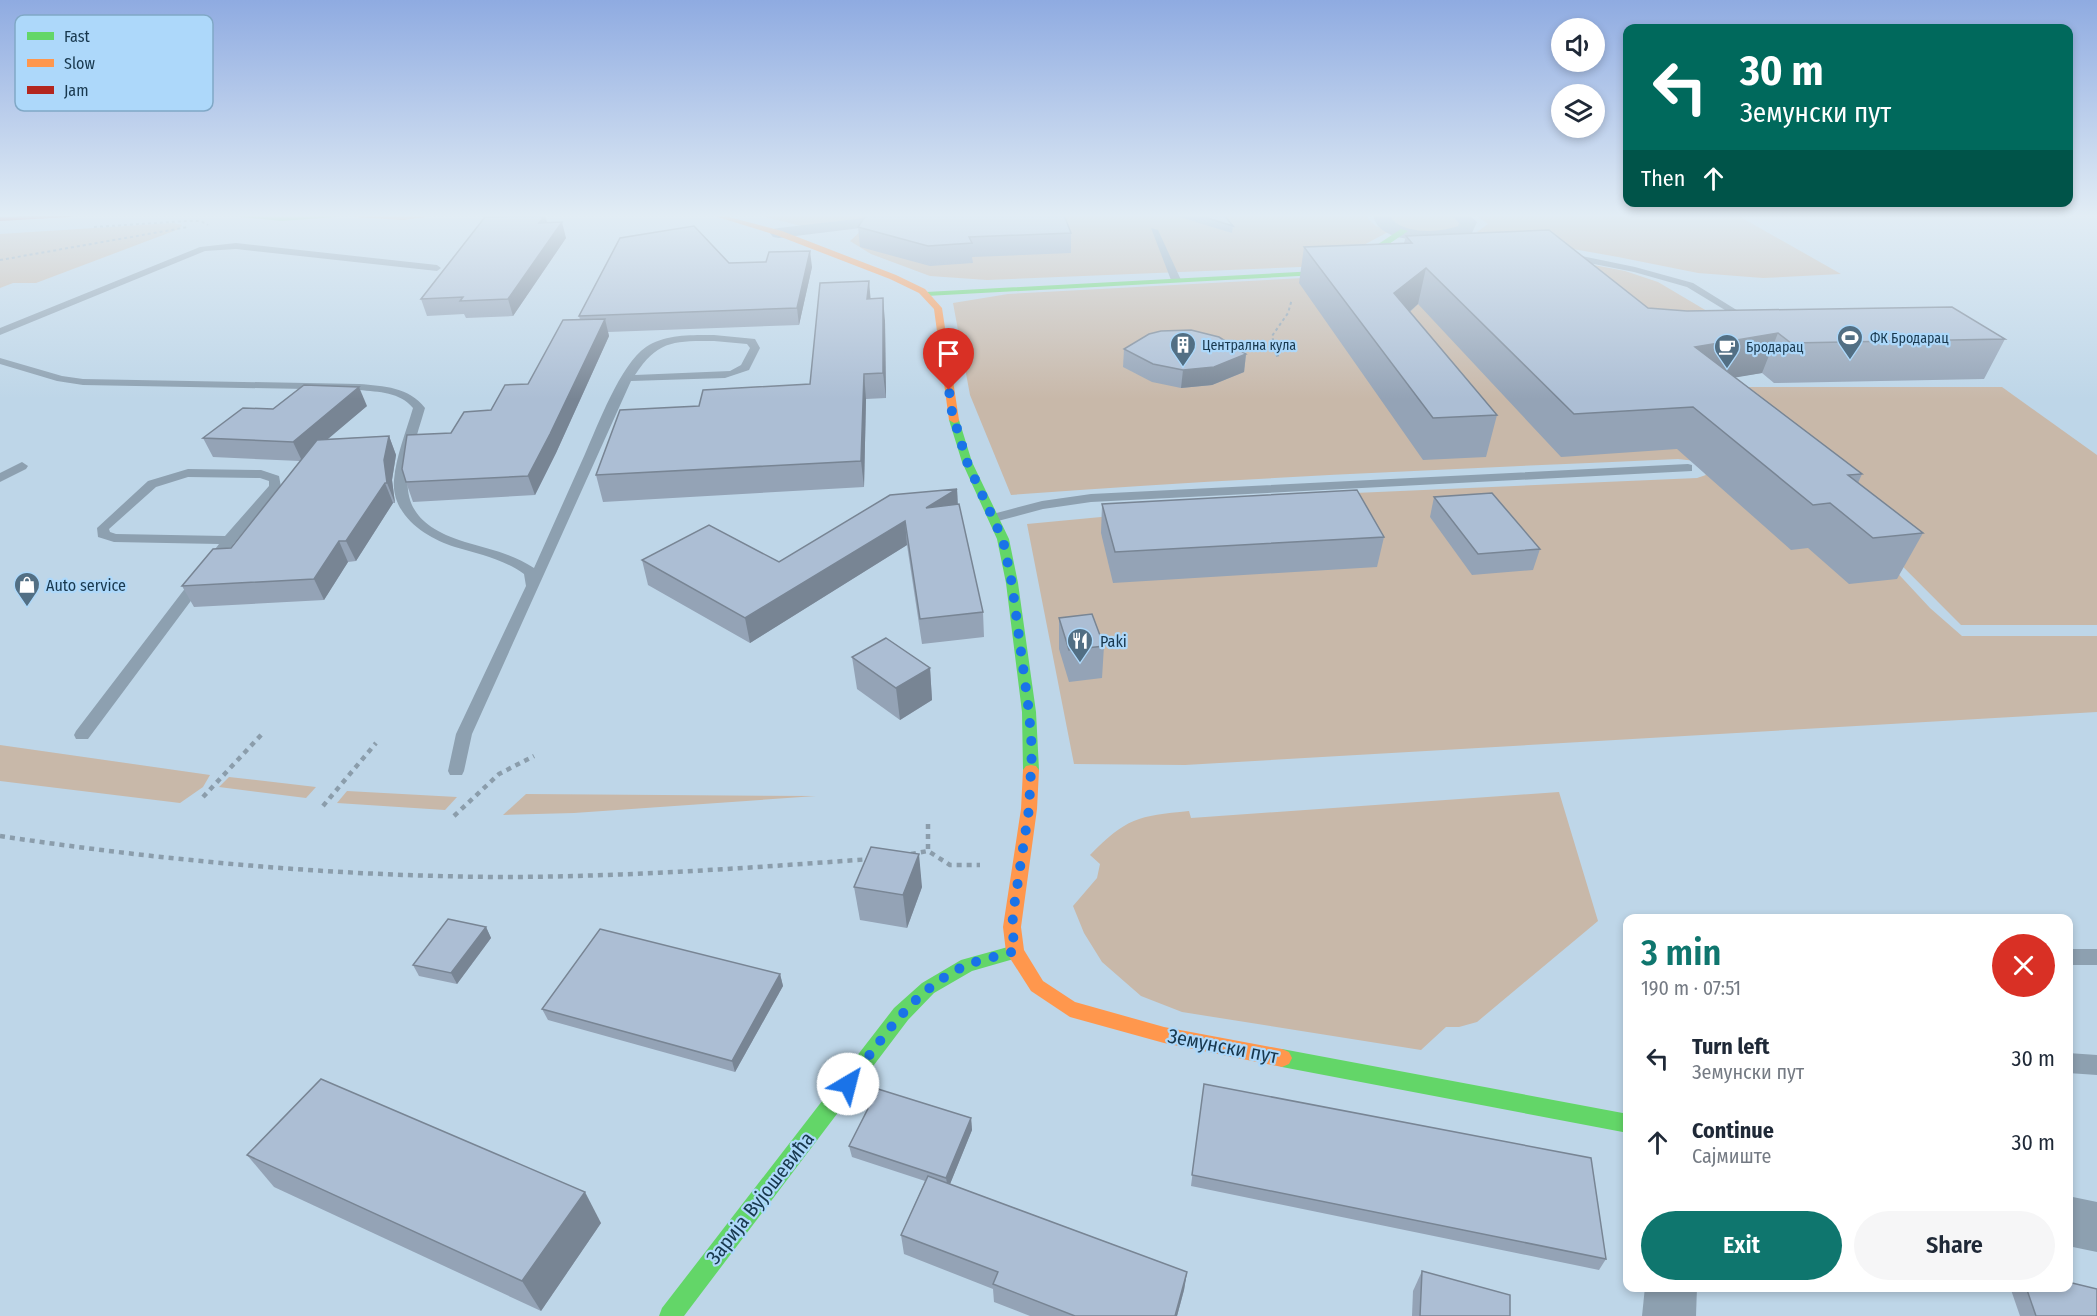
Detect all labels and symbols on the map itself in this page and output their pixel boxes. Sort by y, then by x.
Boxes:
legend [15,15,213,111]
text: Fast [64,27,91,46]
text: Slow [64,54,95,73]
text: Jam [64,81,89,100]
sports icon: ФК Бродарац [1835,323,1865,361]
pin [923,328,974,390]
building icon: Централна кула [1168,330,1198,368]
place label: ФК Бродарац [1870,330,1949,347]
cafe icon: Бродарац [1712,332,1742,370]
place label: Централна кула [1202,337,1296,354]
place label: Бродарац [1746,339,1804,356]
shop icon: Auto service [12,570,42,608]
place label: Auto service [46,576,126,595]
restaurant icon: Paki [1065,626,1095,664]
place label: Paki [1100,632,1127,651]
street label: Земунски пут [1166,1024,1281,1069]
position arrow [816,1052,880,1116]
street label: Зарија Вујошевића [701,1127,819,1269]

